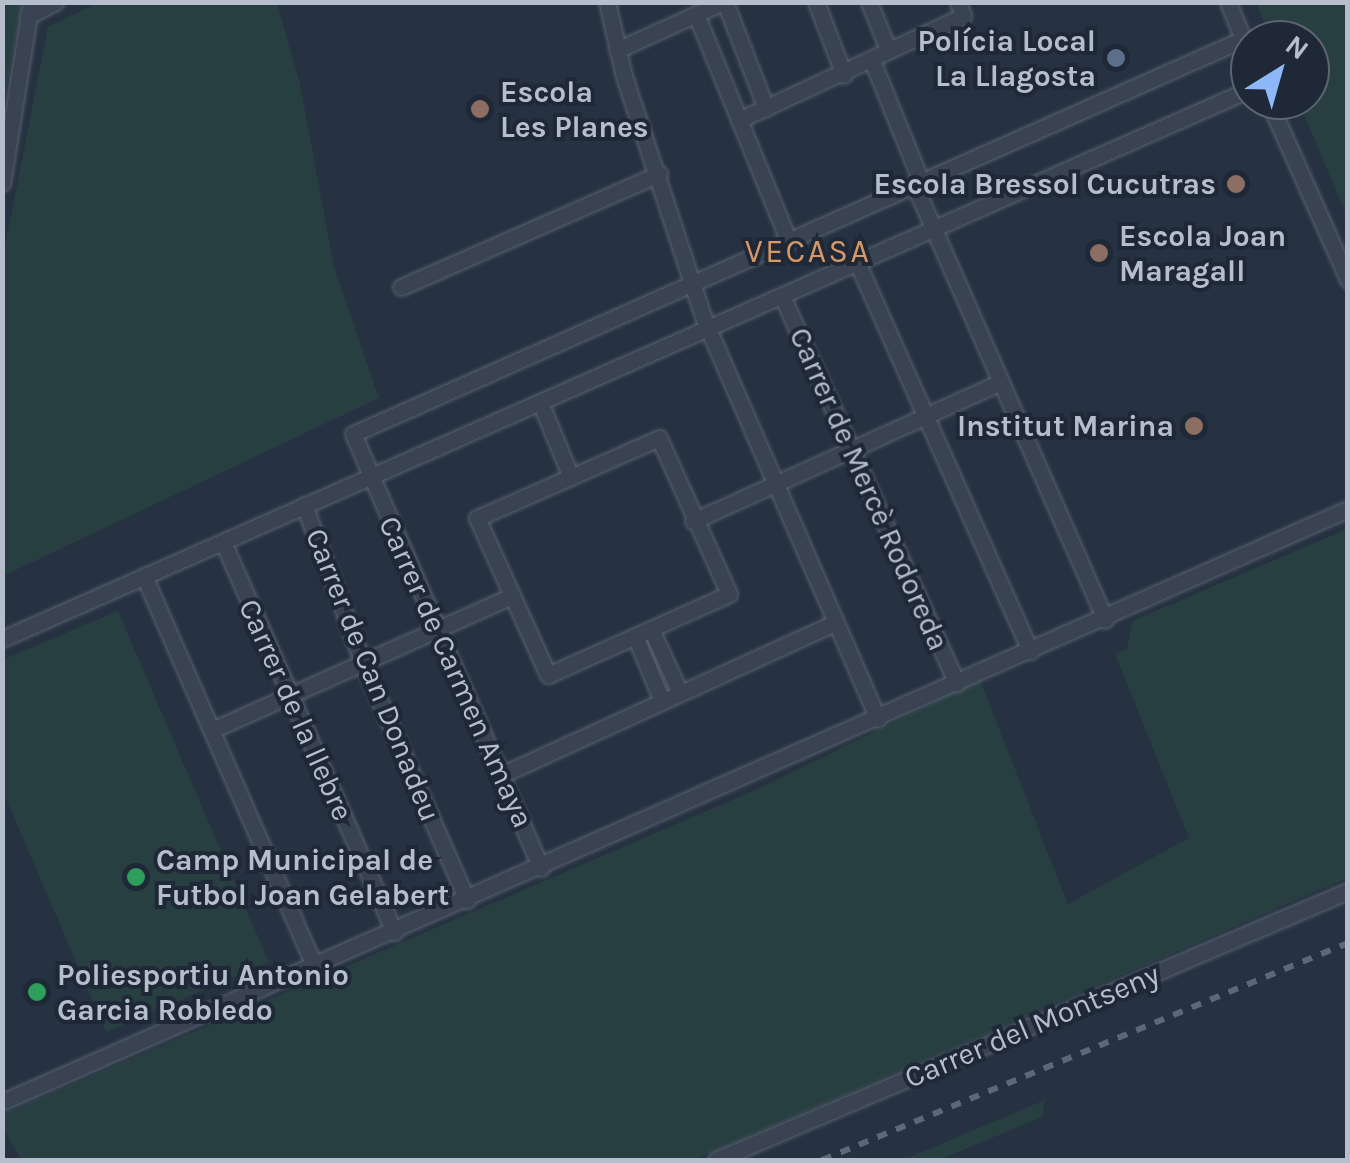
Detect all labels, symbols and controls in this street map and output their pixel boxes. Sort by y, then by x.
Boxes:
north arrow [1230,20,1330,120]
place label: Polícia Local La Llagosta [917,23,1096,94]
text: N [1279,28,1315,66]
marker: Polícia Local La Llagosta [1105,47,1127,69]
place label: Escola Les Planes [500,74,649,144]
marker: Escola Les Planes [469,98,491,120]
place label: Escola Bressol Cucutras [873,166,1216,202]
marker: Escola Bressol Cucutras [1225,173,1247,195]
place label: Escola Joan Maragall [1119,218,1286,288]
district label: VECASA [745,233,871,271]
marker: Escola Joan Maragall [1088,242,1110,264]
street label: Carrer de Mercè Rodoreda [781,322,957,656]
place label: Institut Marina [957,408,1174,444]
marker: Institut Marina [1183,415,1205,437]
street label: Carrer de Carmen Amaya [371,511,541,833]
street label: Carrer de Can Donadeu [298,523,448,827]
street label: Carrer de la llebre [231,594,361,826]
place label: Camp Municipal de Futbol Joan Gelabert [156,842,449,912]
marker: Camp Municipal de Futbol Joan Gelabert [125,866,147,888]
street label: Carrer del Montseny [899,956,1165,1096]
place label: Poliesportiu Antonio Garcia Robledo [57,957,349,1028]
marker: Poliesportiu Antonio Garcia Robledo [26,981,48,1003]

